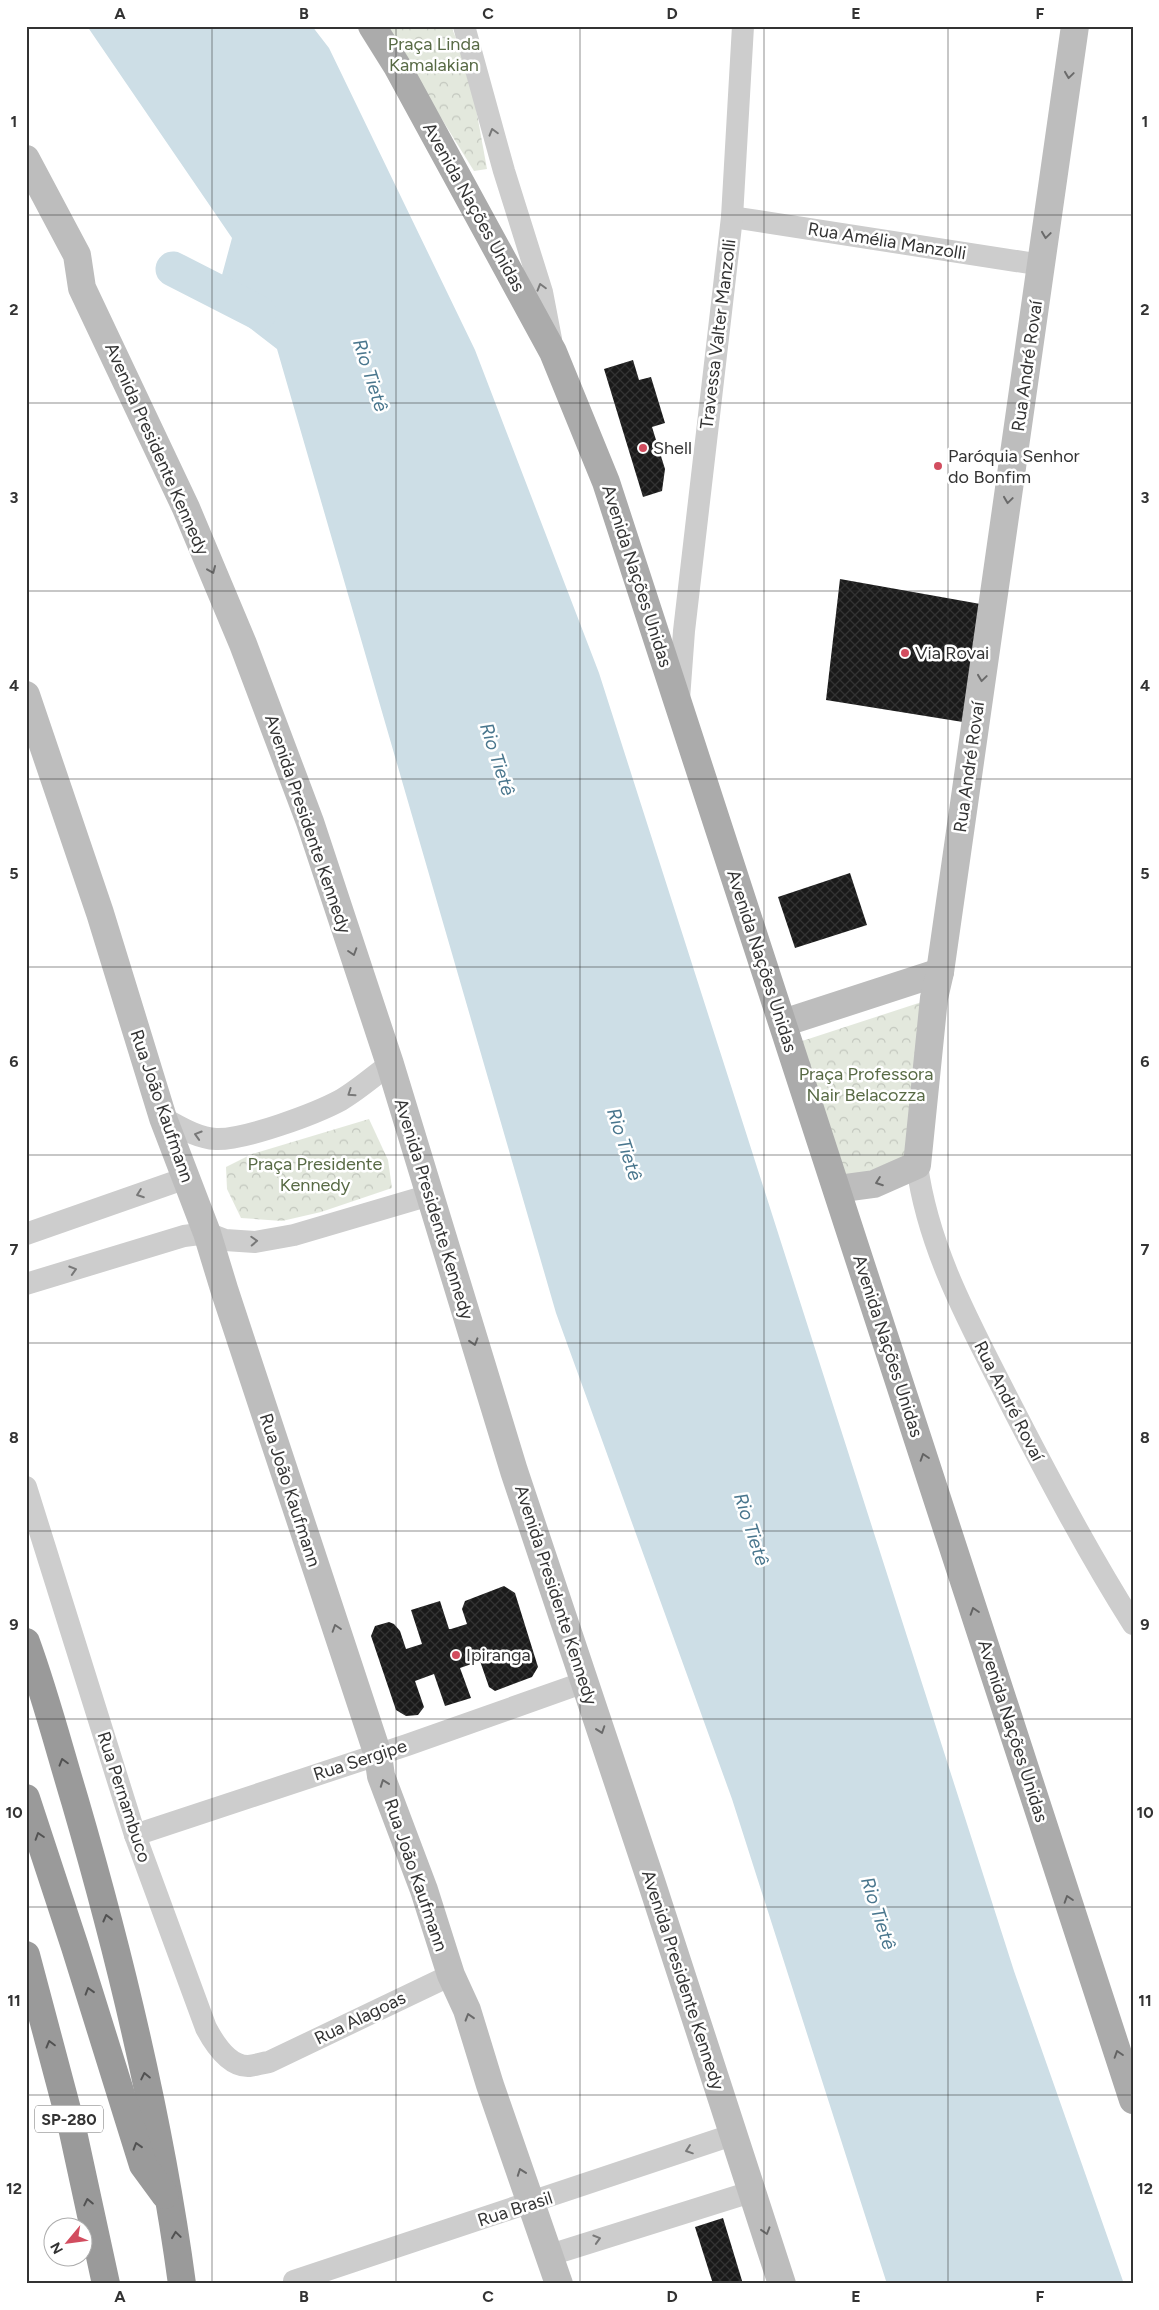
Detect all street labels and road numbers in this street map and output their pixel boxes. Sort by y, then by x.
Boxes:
street label: Avenida Nações Unidas [418,118,530,296]
street label: Rua Amélia Manzolli [806,218,968,264]
street label: Travessa Valter Manzolli [695,238,741,430]
street label: Rua André Rovaí [1007,298,1047,433]
street label: Avenida Presidente Kennedy [100,339,214,559]
street label: Avenida Nações Unidas [597,482,677,670]
street label: Rua André Rovaí [949,699,989,834]
street label: Avenida Presidente Kennedy [260,712,356,937]
street label: Avenida Nações Unidas [722,867,802,1055]
street label: Rua João Kaufmann [126,1027,198,1185]
street label: Avenida Presidente Kennedy [390,1096,478,1323]
street label: Avenida Nações Unidas [848,1252,928,1440]
street label: Rua André Rovaí [969,1337,1049,1466]
street label: Rua João Kaufmann [255,1411,325,1569]
street label: Avenida Presidente Kennedy [510,1482,602,1708]
street label: Avenida Nações Unidas [973,1637,1053,1825]
street label: Rua Pernambuco [92,1729,156,1865]
street label: Rua Sergipe [310,1734,410,1785]
street label: Rua João Kaufmann [380,1796,452,1954]
street label: Avenida Presidente Kennedy [637,1867,729,2093]
street label: Rua Alagoas [311,1986,409,2050]
road number: SP-280 [35,2106,103,2132]
street label: Rua Brasil [475,2187,555,2231]

